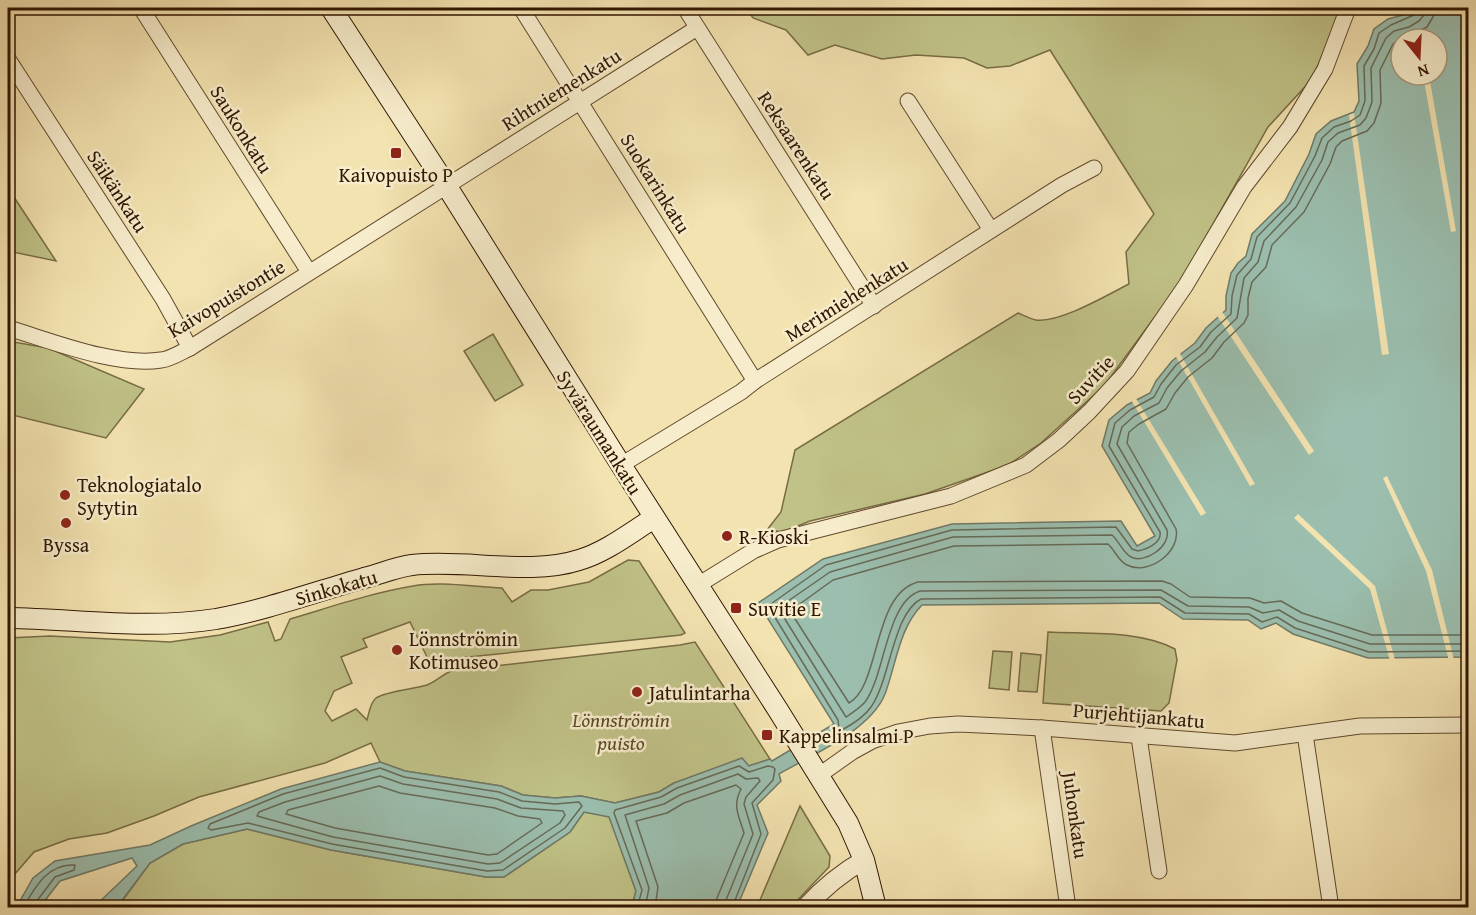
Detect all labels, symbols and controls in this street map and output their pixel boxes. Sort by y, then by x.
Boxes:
north arrow [1389,27,1449,87]
street label: Rihtniemenkatu [496,41,627,137]
text: N [1415,58,1432,84]
street label: Saukonkatu [204,79,281,179]
street label: Reksaarenkatu [751,85,843,205]
street label: Suokarinkatu [614,127,698,239]
street label: Säikänkatu [80,144,156,238]
marker: Kaivopuisto P [389,146,403,160]
place label: Kaivopuisto P [339,160,453,189]
street label: Merimiehenkatu [779,249,913,348]
street label: Kaivopuistontie [162,251,290,345]
street label: Suvitie [1060,348,1120,410]
street label: Syväraumankatu [550,364,650,500]
place label: Teknologiatalo Sytytin [77,470,202,522]
marker: Teknologiatalo Sytytin [58,488,72,502]
marker: Byssa [59,516,73,530]
place label: R-Kioski [739,522,809,551]
marker: R-Kioski [720,529,734,543]
place label: Byssa [43,530,90,559]
street label: Sinkokatu [292,561,381,613]
place label: Suvitie E [748,594,821,623]
marker: Suvitie E [729,601,743,615]
place label: Lönnströmin Kotimuseo [409,624,518,676]
marker: Lönnströmin Kotimuseo [390,643,404,657]
place label: Jatulintarha [646,678,751,707]
marker: Jatulintarha [630,685,644,699]
street label: Purjehtijankatu [1072,695,1206,735]
park label: Lönnströmin puisto [571,705,670,757]
place label: Kappelinsalmi P [779,721,914,750]
marker: Kappelinsalmi P [760,728,774,742]
street label: Juhonkatu [1055,767,1096,860]

